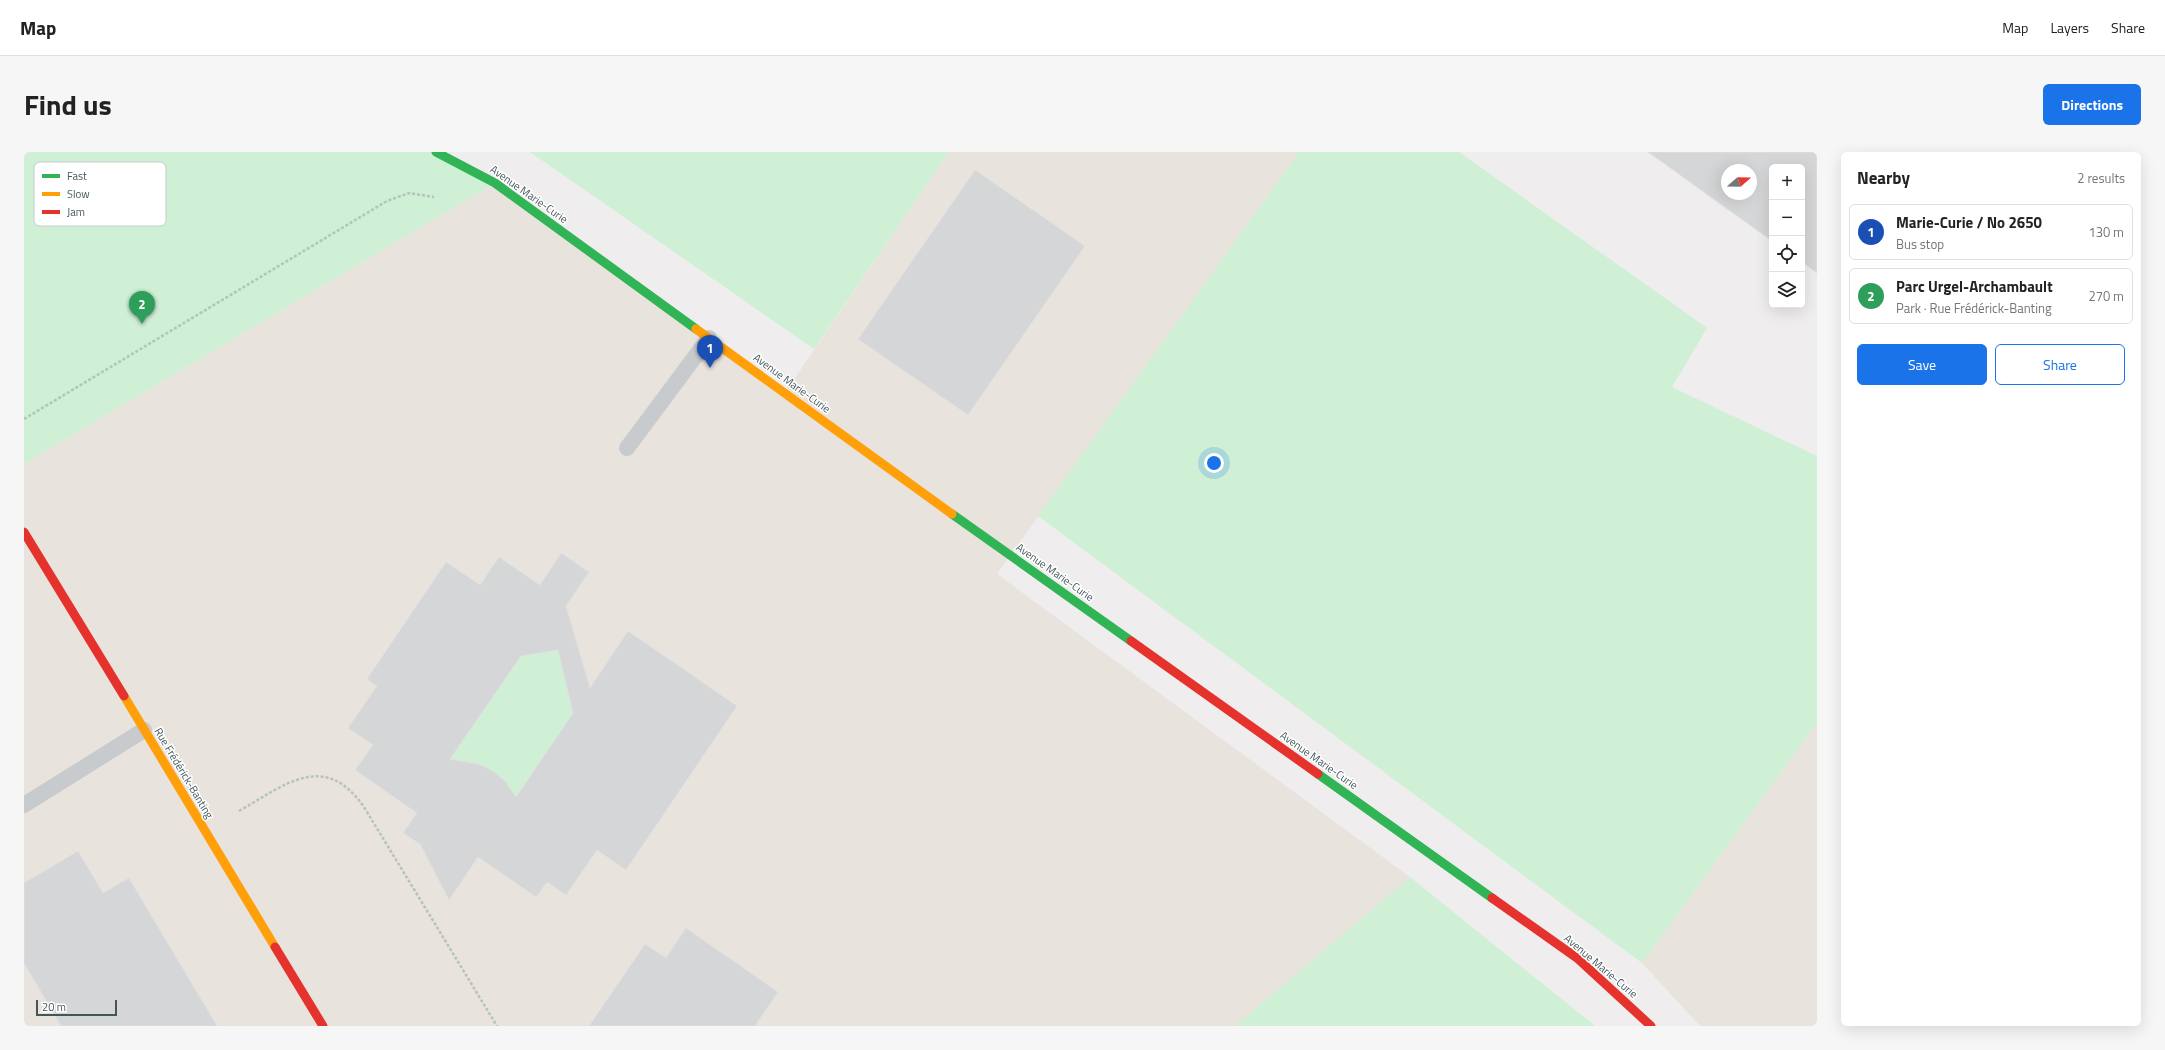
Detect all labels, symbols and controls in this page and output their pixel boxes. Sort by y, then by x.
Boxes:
text: Map [20,13,56,42]
text: Map [2002,17,2028,38]
text: Layers [2050,17,2089,38]
text: Share [2111,17,2145,38]
text: Find us [24,83,112,126]
button: Directions [2043,84,2141,125]
street label: Avenue Marie-Curie [487,161,571,227]
legend [34,162,166,226]
north arrow [1721,164,1757,200]
map controls [1769,164,1805,308]
button: + [1769,164,1805,200]
text: Nearby [1857,165,1910,191]
text: Fast [67,168,87,184]
text: 2 results [2077,168,2125,188]
text: Slow [67,186,90,202]
button: − [1769,200,1805,236]
text: Jam [67,204,85,220]
text: Marie-Curie / No 2650 [1896,211,2042,234]
text: 1 [1867,222,1875,242]
text: 130 m [2088,222,2124,242]
text: Bus stop [1896,234,1944,254]
button: locate [1769,236,1805,272]
button: layers [1769,272,1805,308]
text: Parc Urgel-Archambault [1896,275,2053,298]
text: 2 [1867,286,1875,306]
text: 270 m [2088,286,2124,306]
pin: 2 [129,291,155,324]
text: Park · Rue Frédérick-Banting [1896,298,2052,318]
pin: 1 [697,335,723,368]
button: Save [1857,344,1987,385]
button: Share [1995,344,2125,385]
street label: Avenue Marie-Curie [750,350,834,417]
your location [1204,453,1224,473]
street label: Avenue Marie-Curie [1013,539,1097,605]
street label: Rue Frédérick-Banting [151,725,218,822]
street label: Avenue Marie-Curie [1277,727,1361,793]
street label: Avenue Marie-Curie [1561,930,1642,1002]
scale bar [36,998,117,1017]
text: 20 m [42,999,66,1015]

